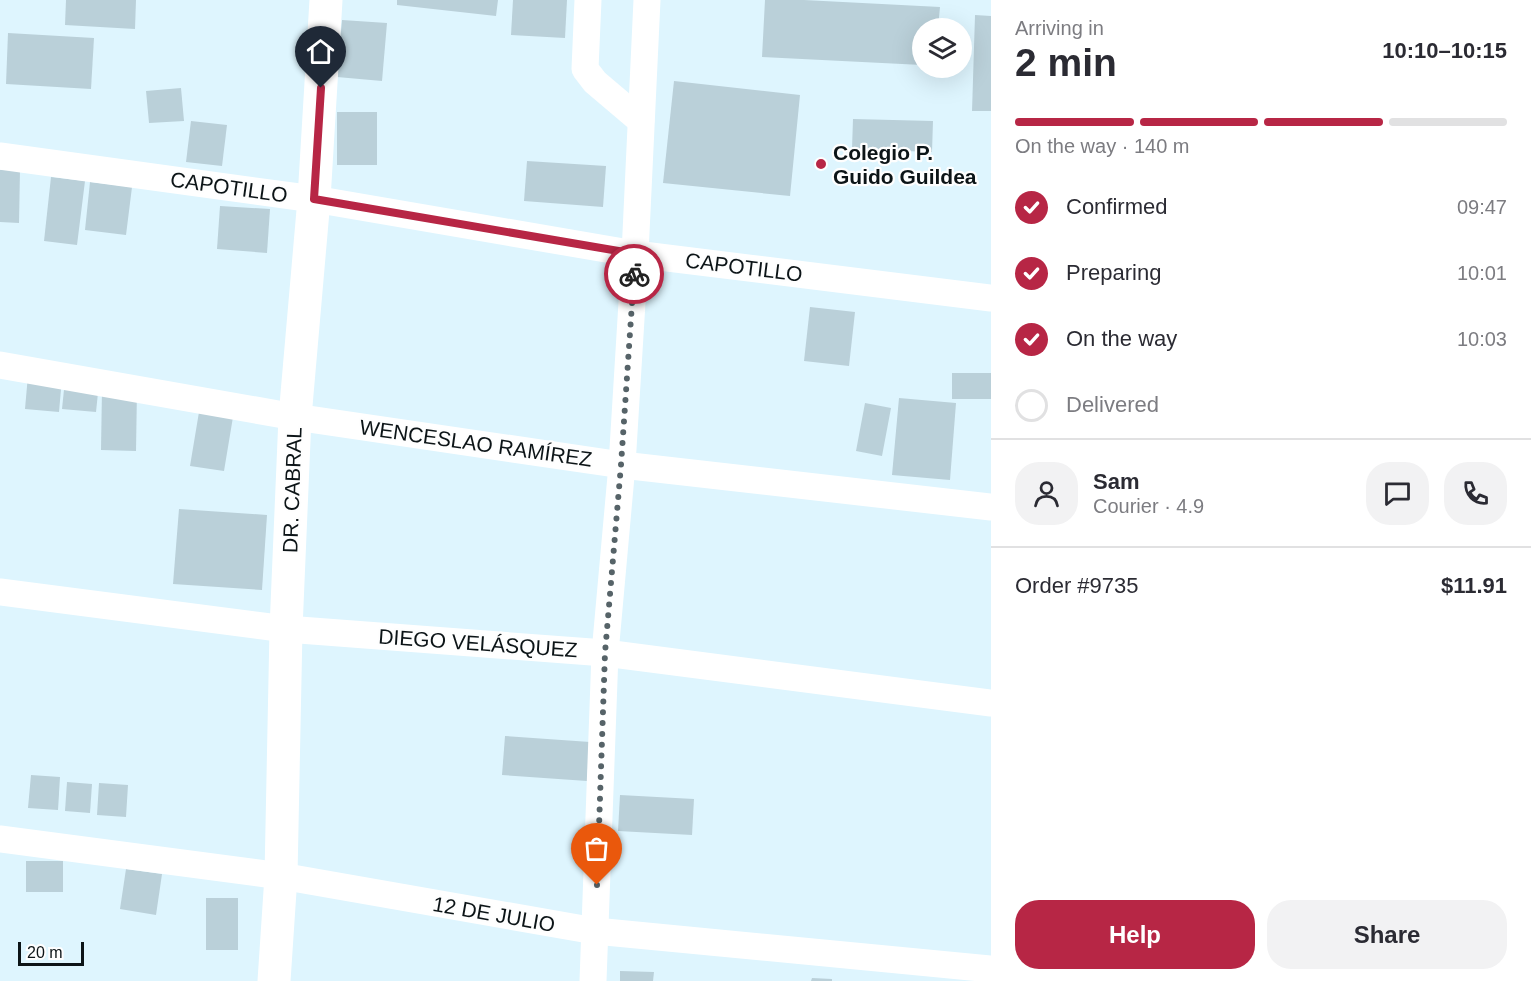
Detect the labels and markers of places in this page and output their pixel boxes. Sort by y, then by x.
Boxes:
pin [295,26,346,88]
place label: Colegio P. Guido Guildea [833,141,977,188]
marker: Colegio P. Guido Guildea [814,157,828,171]
pin [571,823,622,885]

